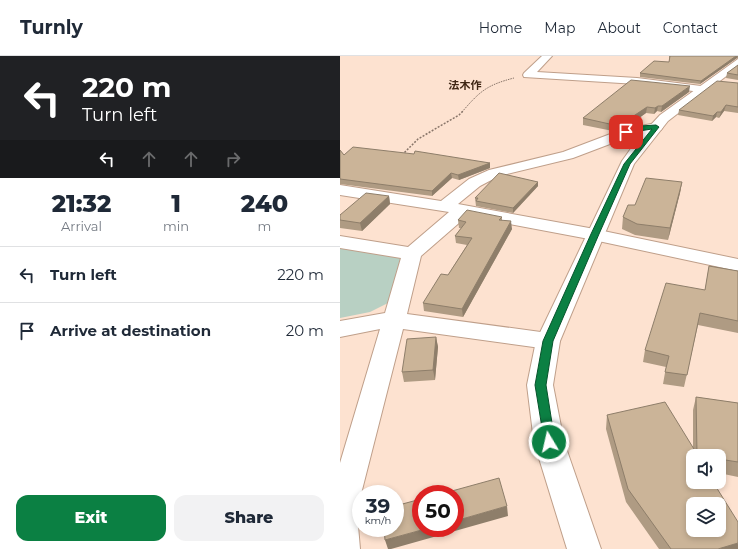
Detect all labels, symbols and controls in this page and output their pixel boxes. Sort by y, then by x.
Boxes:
text: Turnly [20,16,83,39]
text: Home [479,19,522,37]
text: Map [544,19,575,37]
text: About [597,19,641,37]
text: Contact [663,19,718,37]
text: 220 m [82,70,171,104]
icon: left [16,72,68,124]
district label: 法木作 [449,78,482,92]
text: Turn left [82,104,157,126]
pin [609,115,643,149]
icon: arrive [615,121,637,143]
icon: left [96,148,118,170]
icon: ahead [138,148,160,170]
icon: ahead [180,148,202,170]
icon: right [222,148,244,170]
text: 21:32 [52,189,111,218]
text: 1 [171,189,181,218]
text: 240 [241,189,288,218]
text: Arrival [61,218,102,234]
text: min [163,218,189,234]
text: m [258,218,271,234]
icon: left [16,264,38,286]
text: Turn left [50,265,117,284]
text: 220 m [277,265,324,284]
icon: arrive [16,320,38,342]
text: Arrive at destination [50,321,211,340]
text: 20 m [286,321,324,340]
position arrow [528,421,570,463]
map controls [686,449,726,537]
button: sound [686,449,726,489]
speed limit sign: 50 [412,485,464,537]
text: 39 [366,494,390,518]
button: Exit [16,495,166,541]
button: Share [174,495,324,541]
button: layers [686,497,726,537]
text: km/h [365,514,391,527]

